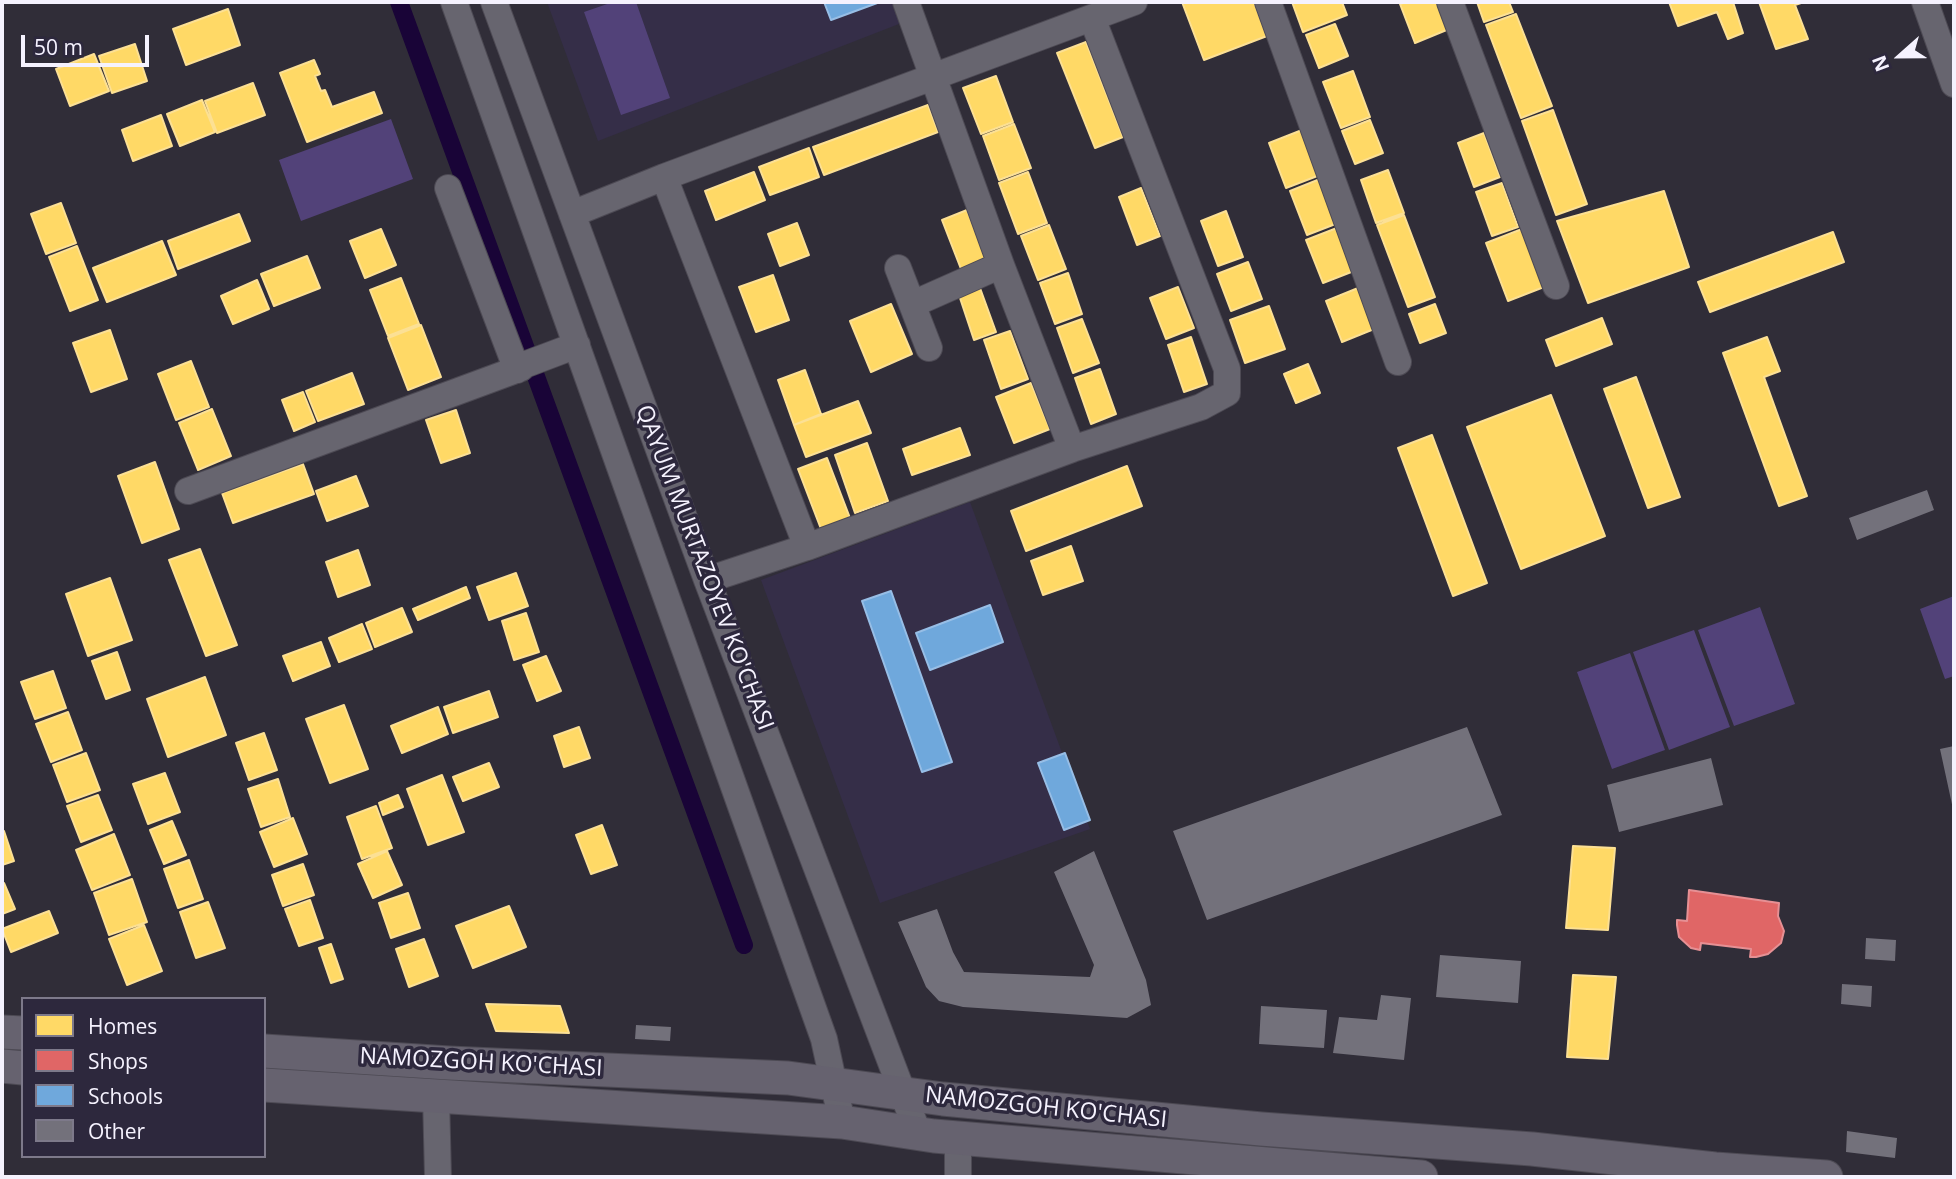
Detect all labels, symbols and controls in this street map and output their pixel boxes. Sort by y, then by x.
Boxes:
scale bar [24,21,152,65]
north arrow [1865,21,1935,91]
text: 50 m [34,33,83,61]
text: N [1865,52,1895,75]
street label: QAYUM MURTAZOYEV KO'CHASI [629,402,779,734]
legend [21,997,266,1158]
text: Homes [88,1012,157,1040]
street label: NAMOZGOH KO'CHASI [359,1043,603,1083]
text: Shops [88,1047,148,1075]
text: Schools [88,1082,163,1110]
street label: NAMOZGOH KO'CHASI [924,1082,1168,1134]
text: Other [88,1117,145,1145]

